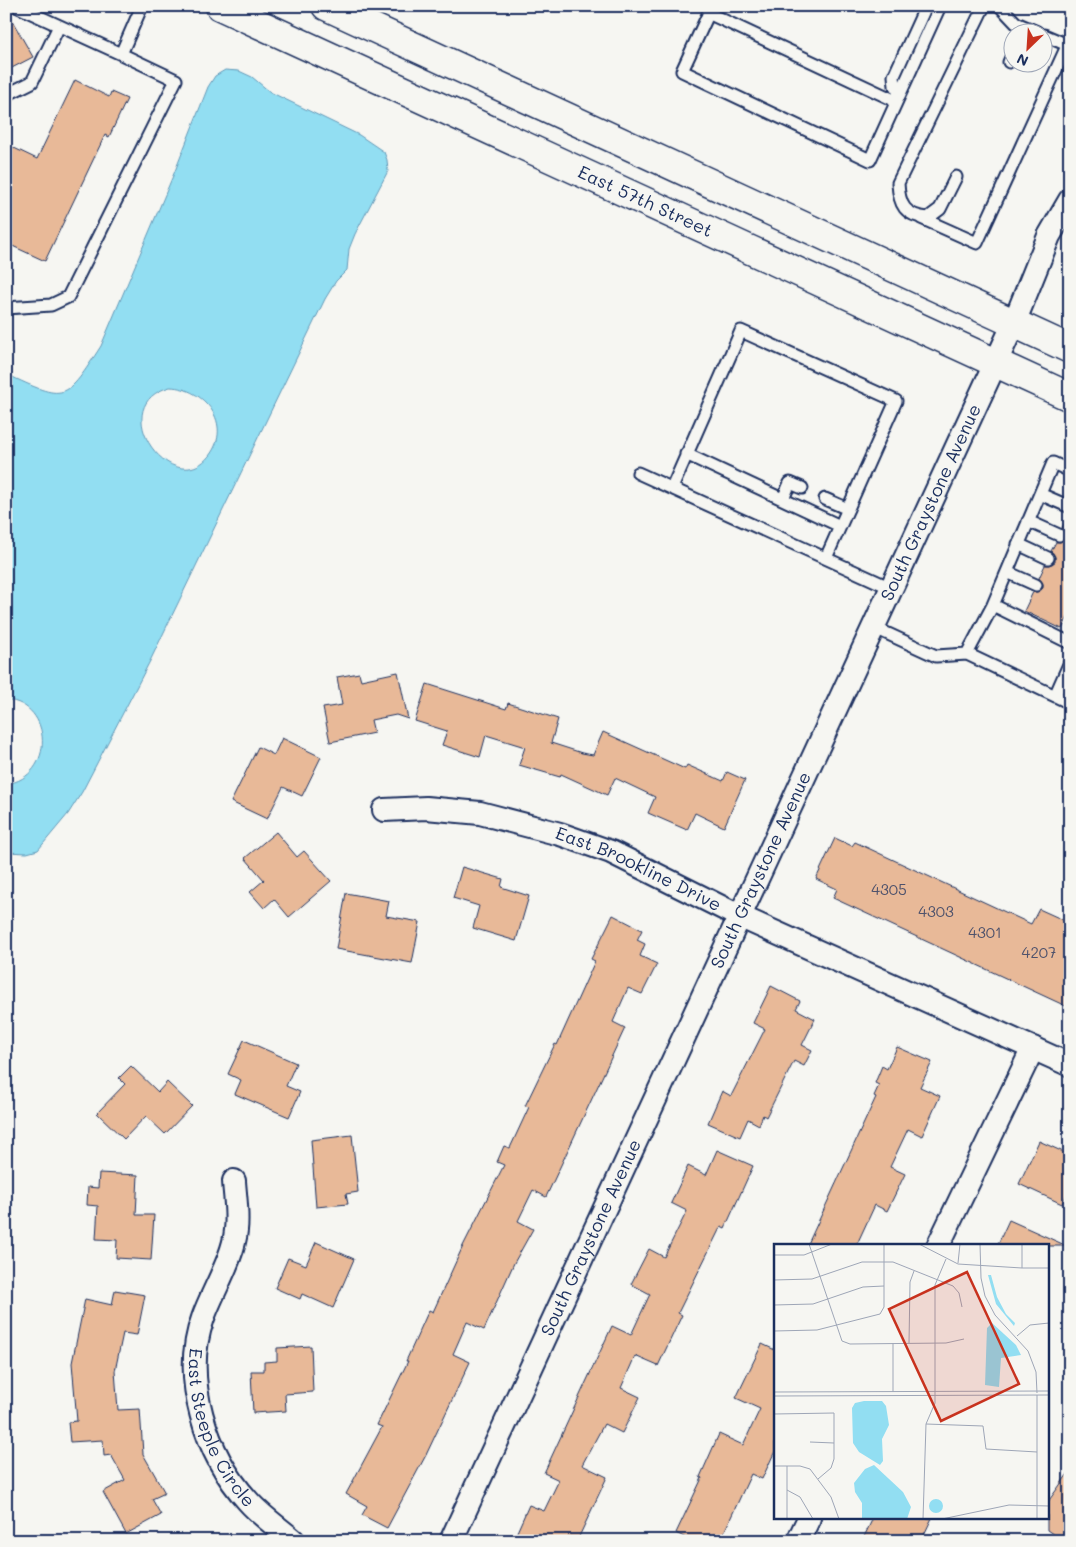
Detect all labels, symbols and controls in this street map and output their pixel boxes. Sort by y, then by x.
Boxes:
north arrow [1004,22,1054,72]
text: N [1013,49,1031,71]
street label: East 57th Street [574,159,717,242]
street label: South Graystone Avenue [874,400,986,604]
street label: South Graystone Avenue [704,768,816,972]
street label: East Brookline Drive [553,820,726,916]
house number: 4305 [871,879,907,899]
house number: 4303 [918,901,954,921]
house number: 4301 [968,922,1002,942]
house number: 4207 [1022,942,1056,962]
street label: South Graystone Avenue [534,1135,646,1340]
inset map [774,1244,1048,1520]
street label: East Steeple Circle [184,1347,261,1512]

